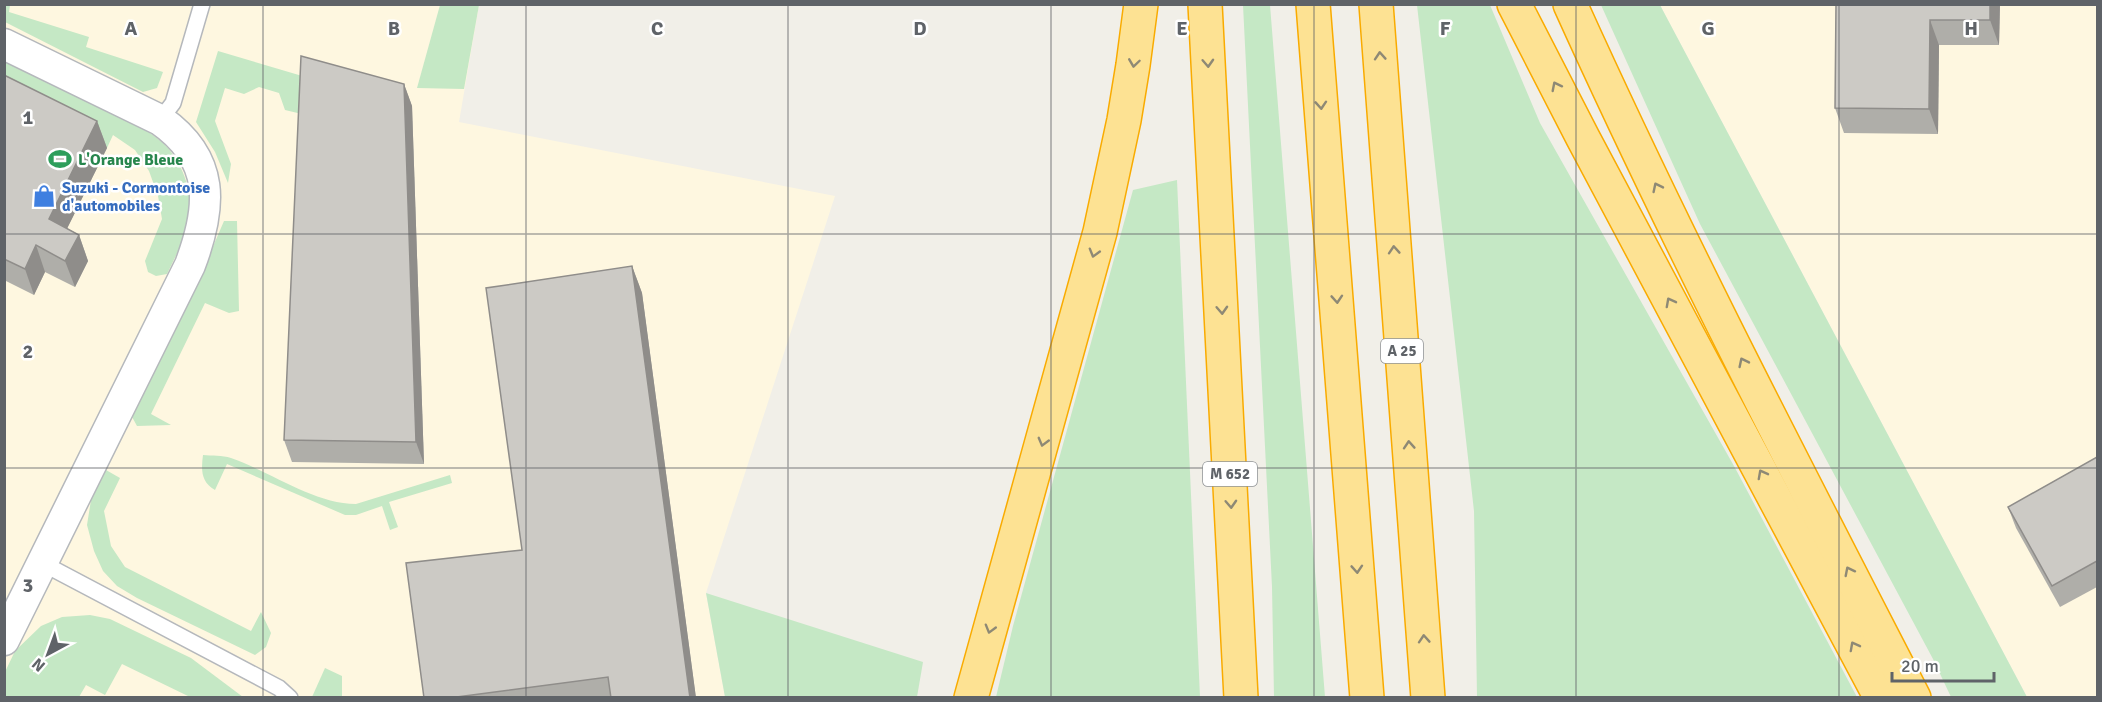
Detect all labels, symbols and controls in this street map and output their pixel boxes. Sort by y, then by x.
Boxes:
text: A [125,16,138,41]
text: B [388,16,400,41]
text: C [651,16,663,41]
text: D [913,16,927,41]
text: E [1176,16,1188,41]
text: F [1440,16,1451,41]
text: G [1701,16,1715,41]
text: H [1964,16,1978,41]
one-way arrow [1374,51,1387,60]
one-way arrow [1128,58,1140,67]
one-way arrow [1202,58,1215,67]
one-way arrow [1552,81,1563,92]
one-way arrow [1315,100,1328,109]
text: 1 [23,105,34,130]
sports icon: L'Orange Bleue [47,146,73,172]
place label: L'Orange Bleue [78,150,183,170]
place label: Suzuki - Cormontoise d'automobiles [62,178,210,216]
one-way arrow [1652,182,1664,193]
shop icon: Suzuki - Cormontoise d'automobiles [31,183,57,209]
one-way arrow [1388,246,1401,255]
one-way arrow [1089,248,1101,258]
one-way arrow [1330,295,1343,304]
one-way arrow [1666,297,1677,308]
one-way arrow [1215,305,1228,314]
text: 2 [23,339,33,364]
road number: A 25 [1381,339,1423,363]
one-way arrow [1738,357,1750,368]
one-way arrow [1038,436,1050,446]
one-way arrow [1403,440,1416,449]
road number: M 652 [1203,462,1257,486]
one-way arrow [1758,469,1769,480]
one-way arrow [1225,500,1238,509]
one-way arrow [1351,564,1364,573]
one-way arrow [1844,566,1856,577]
text: 3 [23,573,33,598]
one-way arrow [985,623,997,634]
north arrow [18,624,78,684]
one-way arrow [1418,635,1431,644]
one-way arrow [1850,642,1861,652]
scale bar [1892,645,1994,683]
text: N [28,653,50,676]
text: 20 m [1901,655,1939,677]

